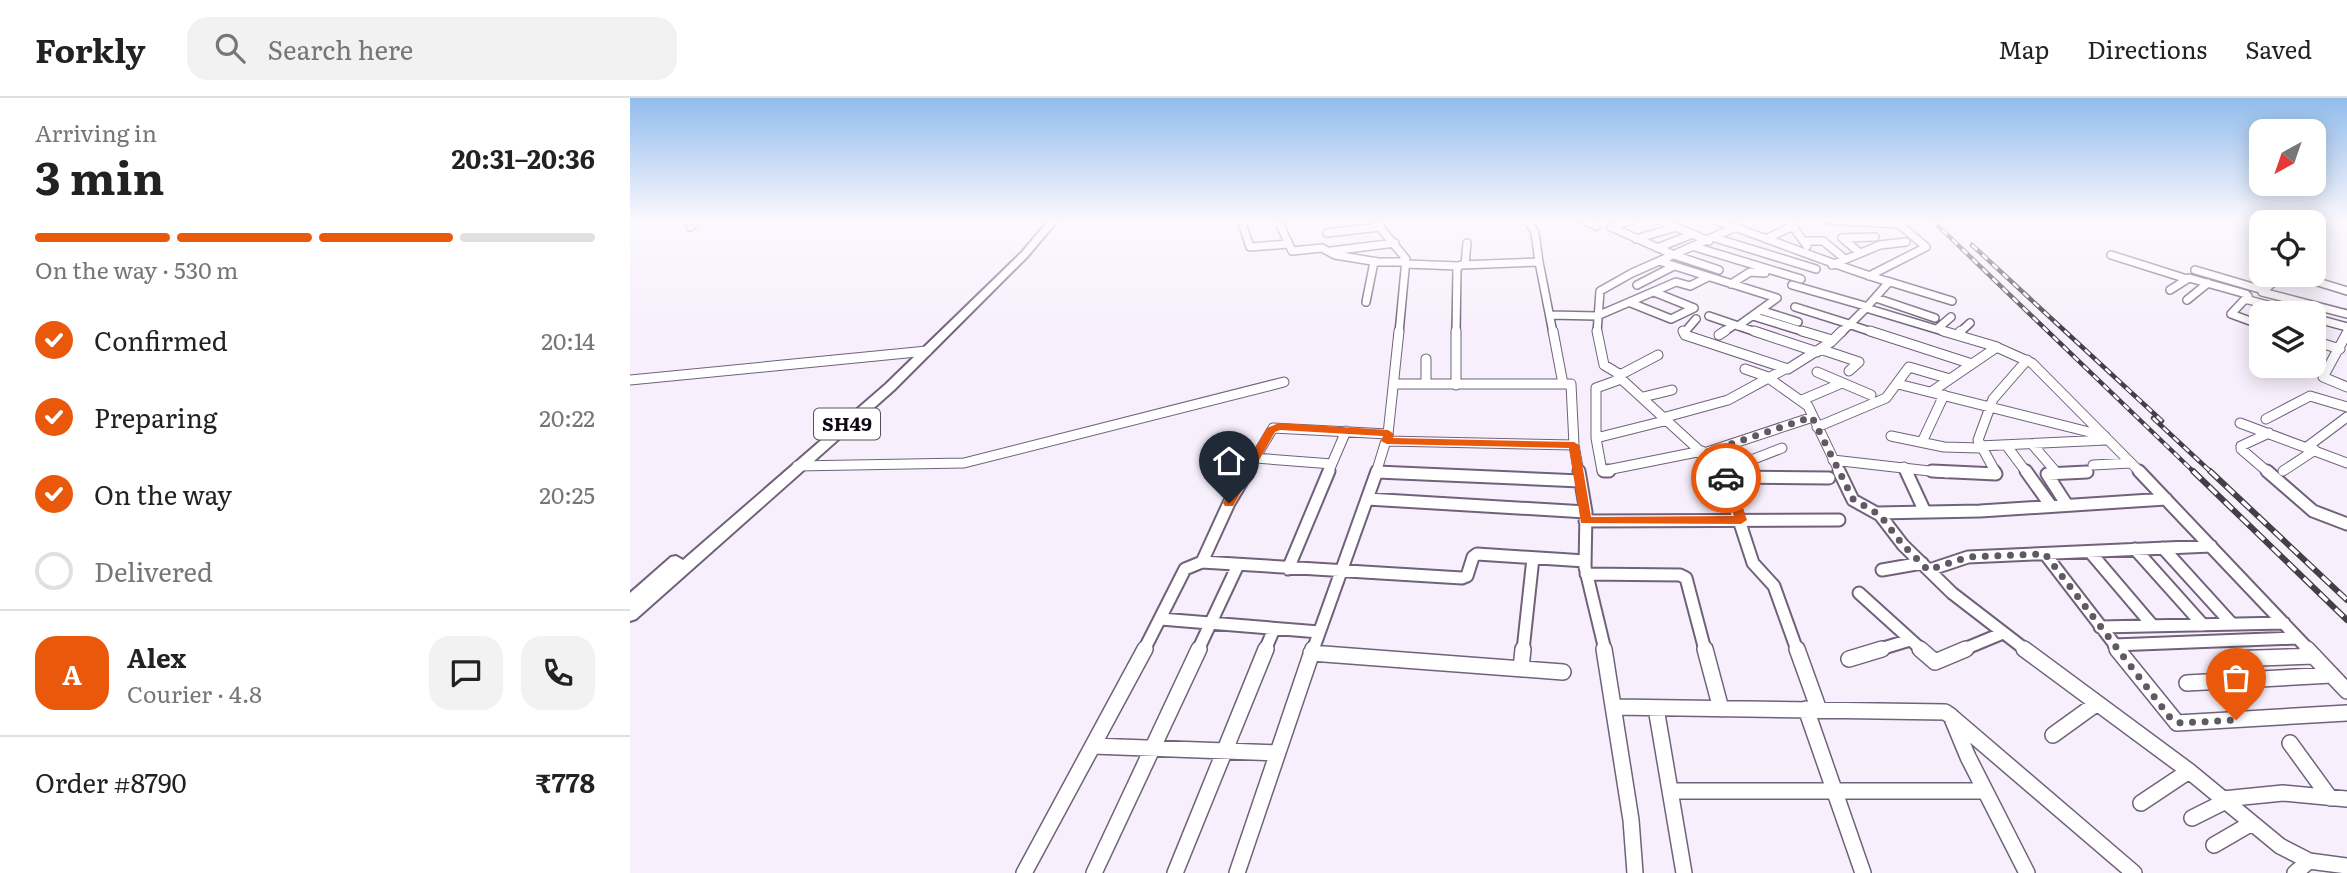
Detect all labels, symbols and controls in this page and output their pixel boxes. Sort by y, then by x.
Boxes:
search box [187,17,677,80]
text: Forkly [35,24,145,73]
icon: search [211,29,249,67]
text: Search here [267,29,413,68]
text: Map [1998,31,2049,66]
text: Directions [2087,31,2207,66]
text: Saved [2245,31,2312,66]
text: Arriving in [35,115,157,149]
north arrow [2249,119,2326,196]
map controls [2249,119,2326,378]
text: 20:31–20:36 [451,138,595,177]
text: 3 min [35,141,165,209]
button: locate [2249,210,2326,287]
text: On the way · 530 m [35,252,238,286]
button: layers [2249,301,2326,378]
text: Confirmed [94,320,228,359]
icon: check [35,321,73,359]
text: 20:14 [541,323,595,357]
text: Preparing [94,397,217,436]
icon: check [35,398,73,436]
text: 20:22 [539,400,595,434]
road number: SH49 [814,408,880,440]
pin [1199,431,1259,503]
icon: home [1210,442,1248,480]
courier [1691,443,1761,513]
icon: car [1707,459,1745,497]
text: On the way [94,474,232,513]
icon: check [35,475,73,513]
text: 20:25 [539,477,595,511]
text: Delivered [94,551,213,590]
button: chat [429,636,503,710]
button: phone [521,636,595,710]
text: Alex [127,637,186,676]
pin [2206,648,2266,720]
text: A [62,654,82,693]
icon: bag [2217,659,2255,697]
text: Courier · 4.8 [127,676,262,710]
text: Order #8790 [35,762,187,801]
text: ₹778 [536,762,595,801]

